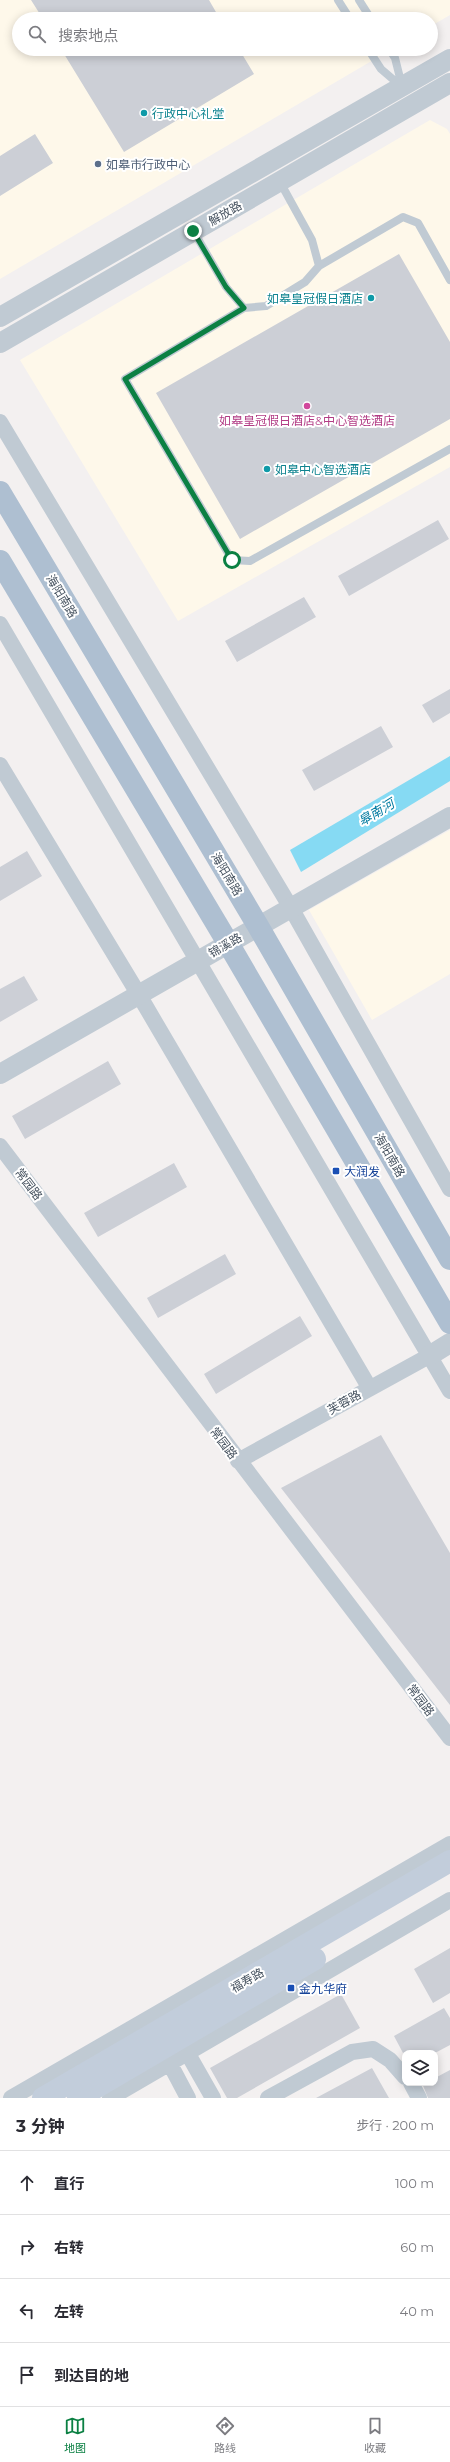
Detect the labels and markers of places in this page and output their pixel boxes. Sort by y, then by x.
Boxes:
place label: 行政中心礼堂 [152,106,224,121]
marker: 行政中心礼堂 [139,108,149,118]
place label: 如皋市行政中心 [106,157,190,172]
marker: 如皋市行政中心 [93,159,103,169]
place label: 如皋皇冠假日酒店 [267,291,363,306]
marker: 如皋皇冠假日酒店 [366,293,376,303]
marker: 如皋皇冠假日酒店&中心智选酒店 [302,401,312,411]
place label: 如皋皇冠假日酒店&中心智选酒店 [219,413,395,428]
place label: 如皋中心智选酒店 [275,462,371,477]
marker: 如皋中心智选酒店 [262,464,272,474]
place label: 大润发 [344,1164,380,1179]
marker: 大润发 [331,1166,341,1176]
place label: 金九华府 [299,1981,347,1996]
marker: 金九华府 [286,1983,296,1993]

